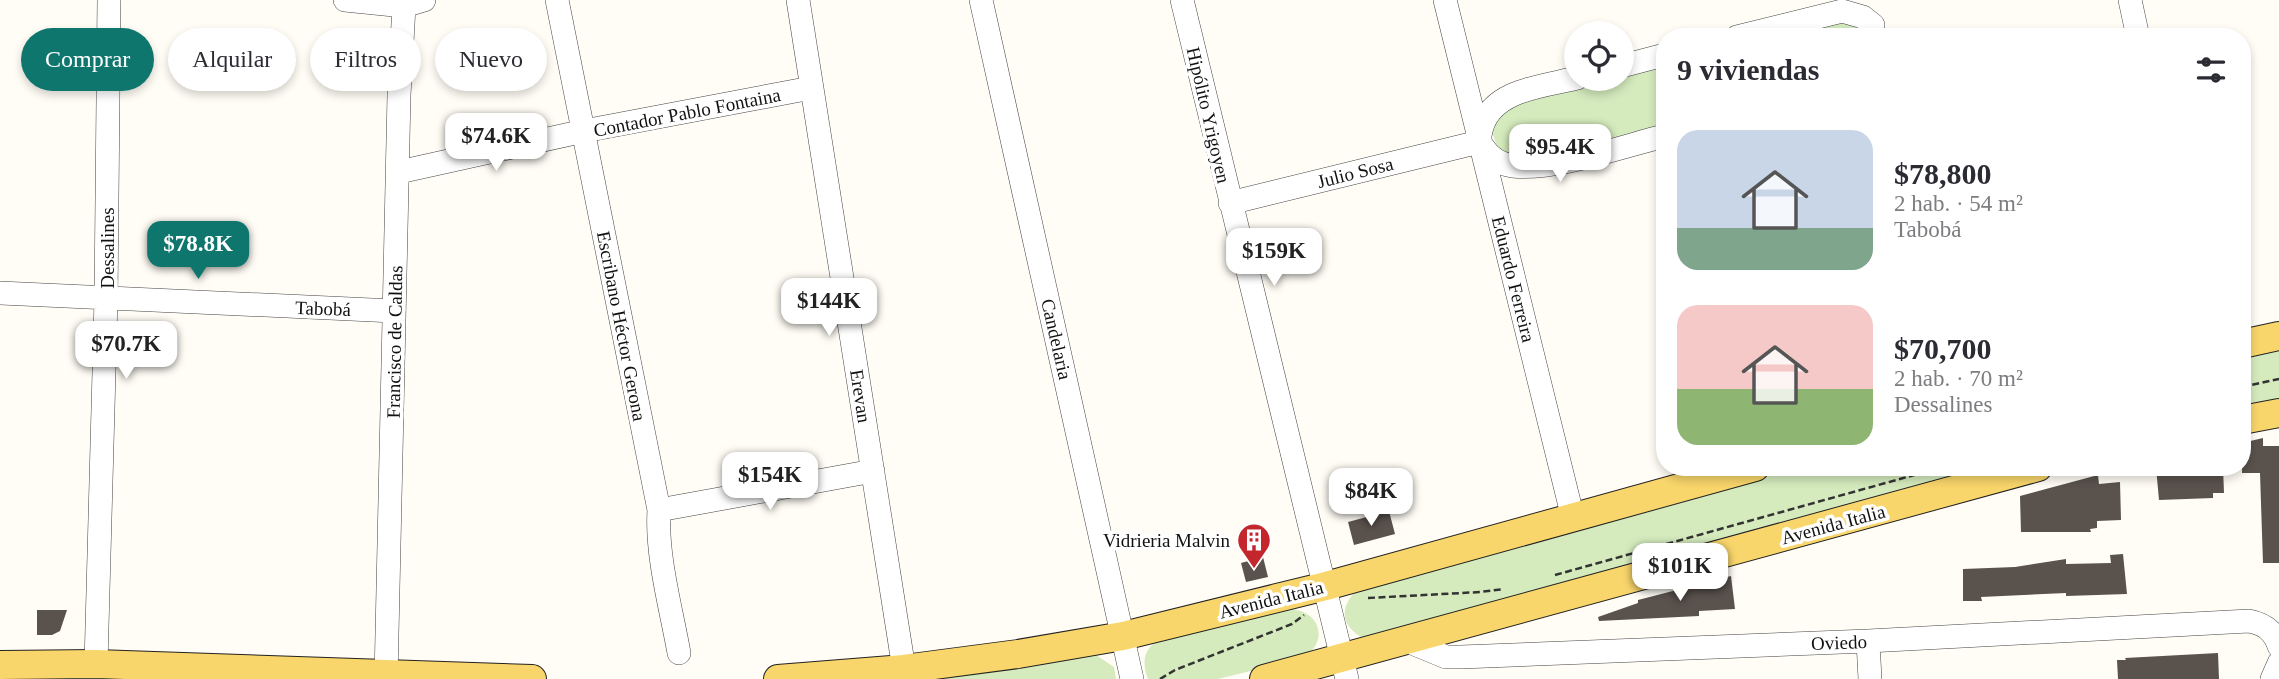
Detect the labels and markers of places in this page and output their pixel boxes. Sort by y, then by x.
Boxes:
pin: $74.6K [439,114,553,173]
pin: $95.4K [1503,124,1617,184]
pin: $78.8K [141,222,255,281]
pin: $159K [1225,229,1323,288]
pin: $144K [780,278,878,338]
pin: $70.7K [69,322,183,381]
pin: $154K [721,452,819,512]
pin: $84K [1330,468,1412,528]
building icon: Vidrieria Malvin [1235,521,1273,570]
place label: Vidrieria Malvin [1103,530,1230,551]
pin: $101K [1631,544,1729,603]

